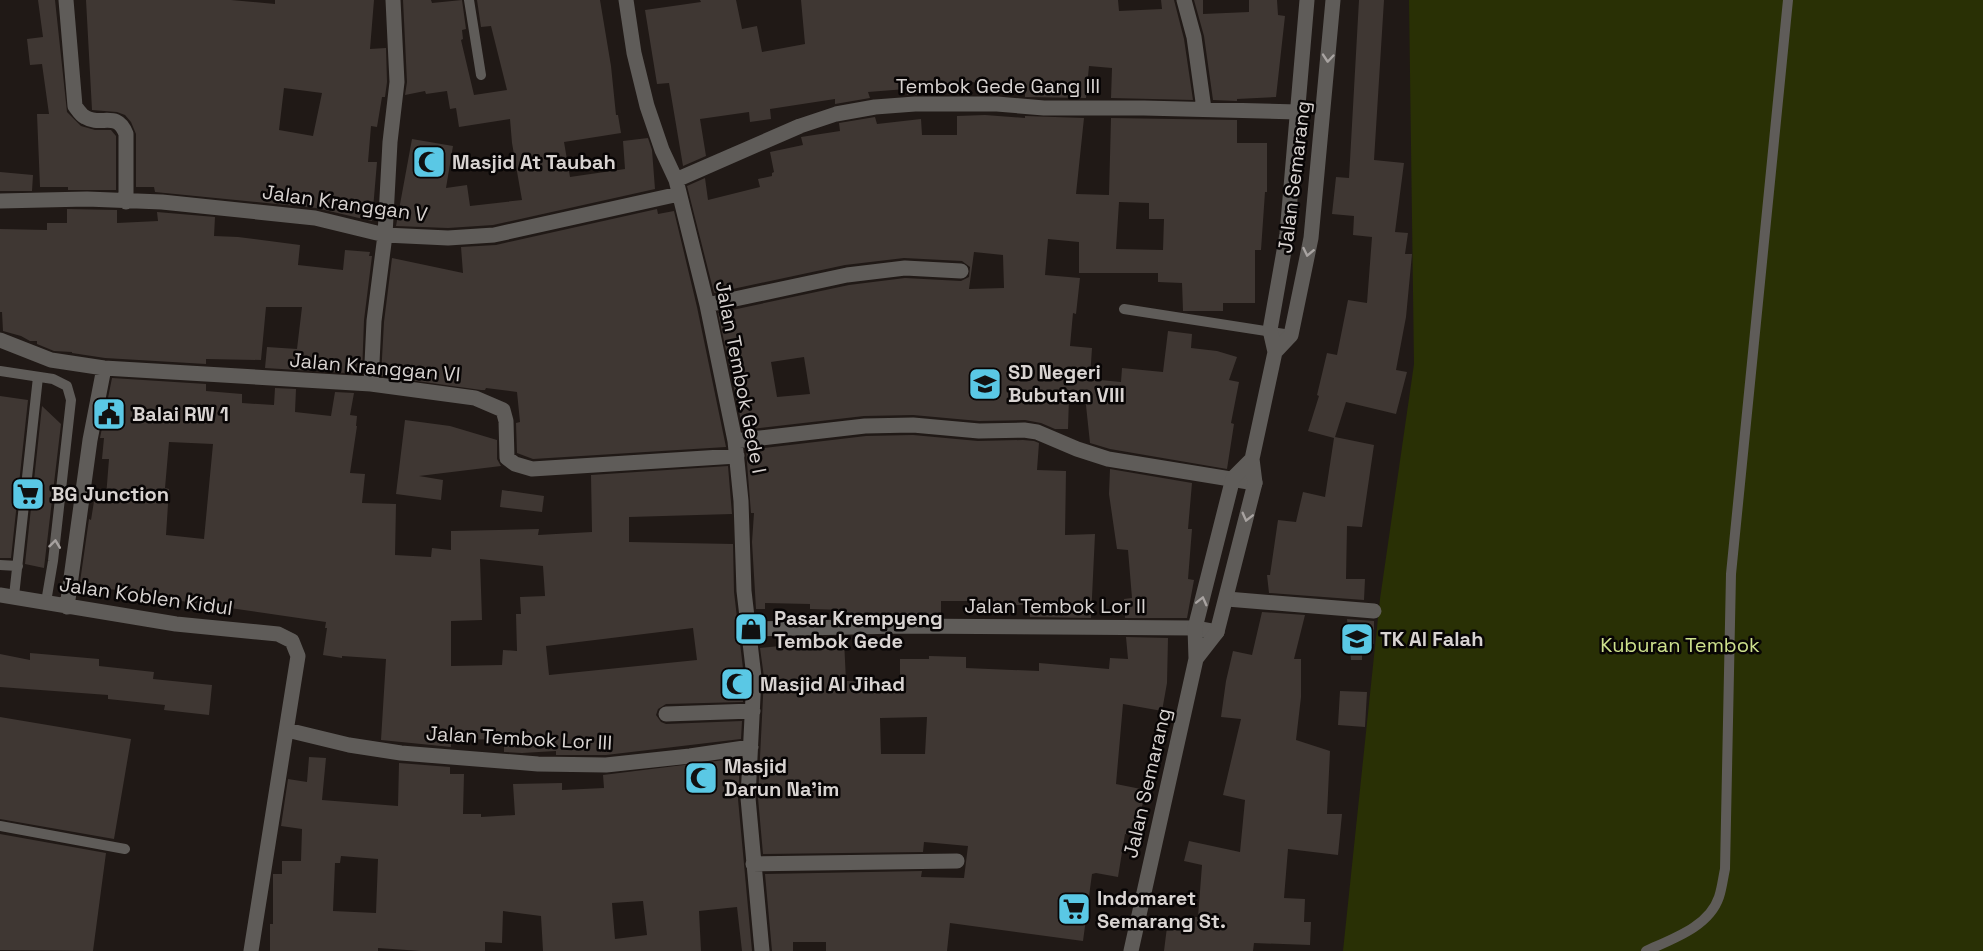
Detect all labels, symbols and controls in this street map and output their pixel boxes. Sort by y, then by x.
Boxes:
one-way arrow [1322,54,1335,63]
street label: Tembok Gede Gang III [896,73,1100,99]
street label: Jalan Semarang [1272,99,1316,255]
mosque icon: Masjid At Taubah [411,144,447,180]
place label: Masjid At Taubah [452,149,616,175]
street label: Jalan Kranggan V [261,179,429,227]
one-way arrow [1302,247,1315,257]
street label: Jalan Tembok Gede I [710,278,772,476]
street label: Jalan Kranggan VI [288,347,462,387]
place label: SD Negeri Bubutan VIII [1008,359,1125,408]
school or university icon: SD Negeri Bubutan VIII [967,366,1003,402]
public building icon: Balai RW 1 [91,396,127,432]
place label: Balai RW 1 [132,401,229,427]
supermarket icon: BG Junction [10,476,46,512]
place label: BG Junction [51,481,169,507]
one-way arrow [1241,512,1254,522]
one-way arrow [48,540,60,549]
street label: Jalan Koblen Kidul [58,571,234,621]
street label: Jalan Tembok Lor II [964,593,1146,619]
one-way arrow [1195,597,1208,607]
place label: Pasar Krempyeng Tembok Gede [774,605,943,654]
shop icon: Pasar Krempyeng Tembok Gede [733,611,769,647]
school or university icon: TK Al Falah [1339,621,1375,657]
place label: TK Al Falah [1380,626,1483,652]
park label: Kuburan Tembok [1600,632,1760,658]
mosque icon: Masjid Al Jihad [719,666,755,702]
place label: Masjid Al Jihad [760,671,905,697]
street label: Jalan Semarang [1117,705,1177,861]
street label: Jalan Tembok Lor III [425,720,613,756]
place label: Masjid Darun Na'im [724,753,839,802]
mosque icon: Masjid Darun Na'im [683,760,719,796]
place label: Indomaret Semarang St. [1097,885,1226,934]
supermarket icon: Indomaret Semarang St. [1056,891,1092,927]

